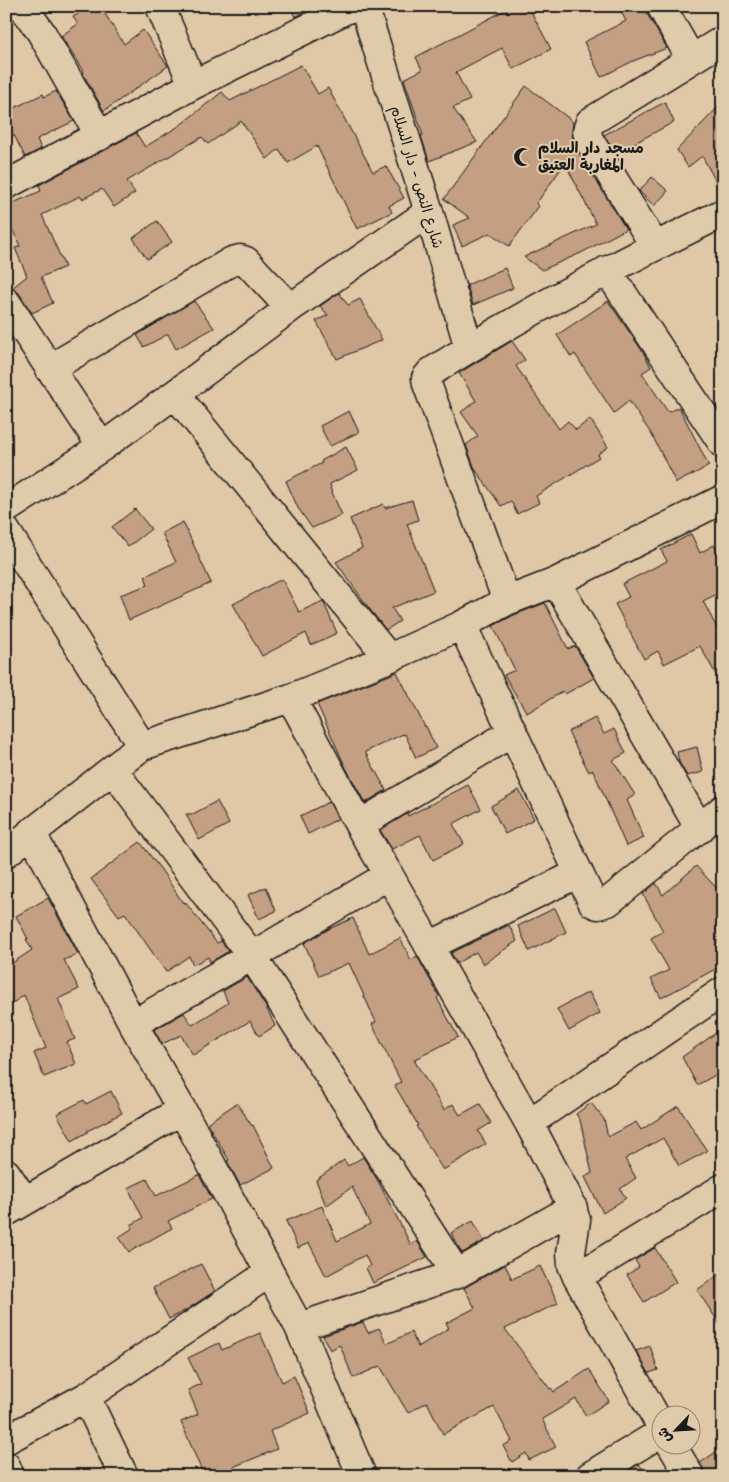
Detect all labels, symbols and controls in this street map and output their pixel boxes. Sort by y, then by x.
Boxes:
street label: شارع النص - دار السلام [385,103,448,251]
place label: مسجد دار السلام المغاربة العتيق [538,138,644,175]
mosque icon: مسجد دار السلام المغاربة العتيق [512,146,534,168]
north arrow [652,1404,702,1454]
text: ش [653,1425,676,1446]

